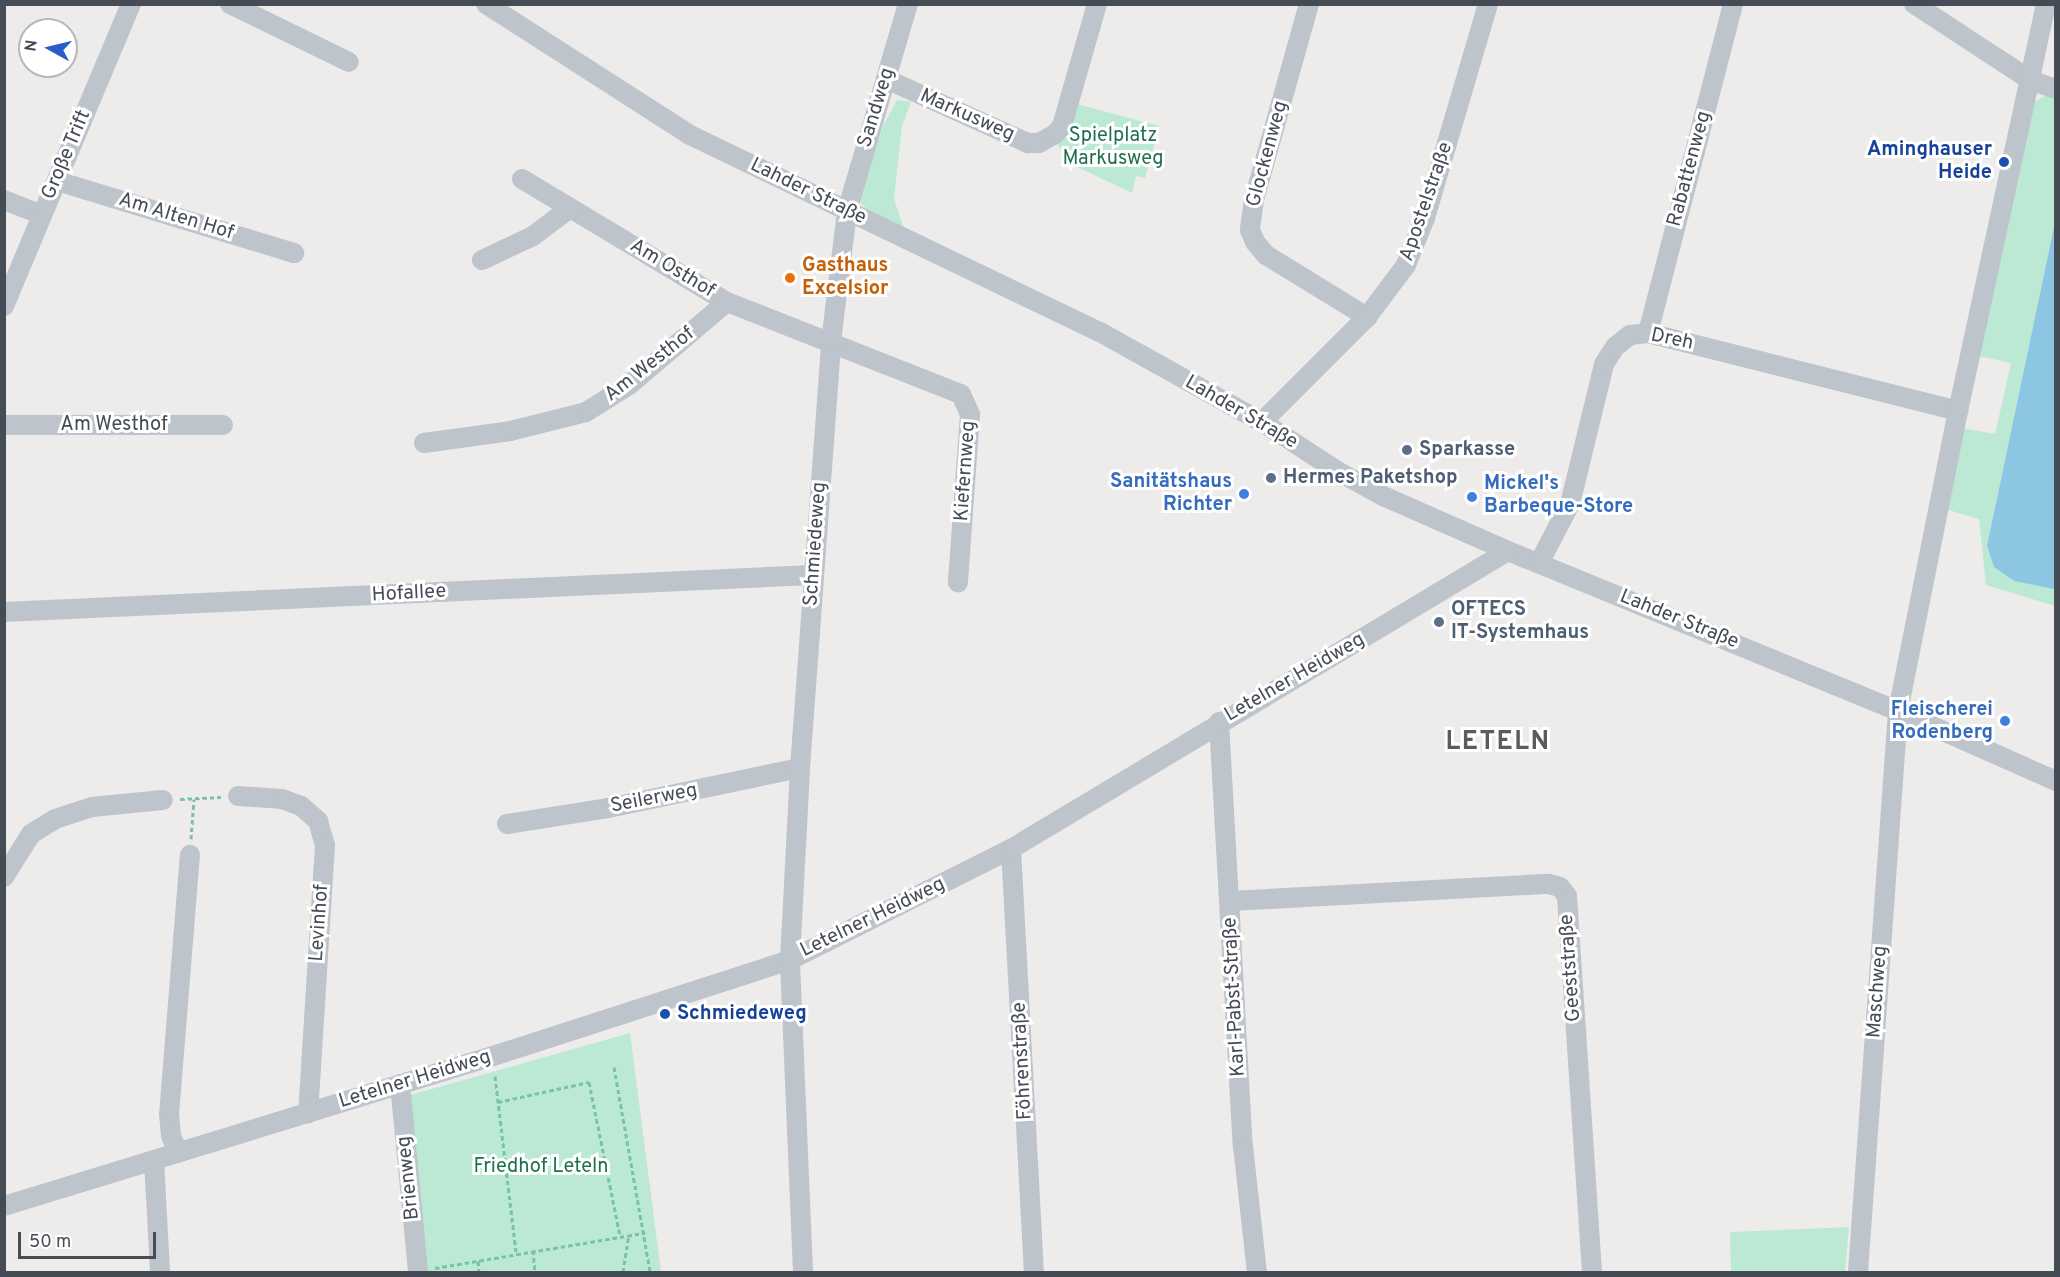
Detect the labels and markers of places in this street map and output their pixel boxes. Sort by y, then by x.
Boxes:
place label: Aminghauser Heide [1867,138,1992,185]
marker: Aminghauser Heide [1997,155,2011,169]
place label: Gasthaus Excelsior [802,254,888,301]
marker: Gasthaus Excelsior [783,271,797,285]
place label: Sparkasse [1419,438,1515,462]
marker: Sparkasse [1400,443,1414,457]
place label: Hermes Paketshop [1283,466,1457,490]
place label: Sanitätshaus Richter [1110,470,1232,517]
marker: Hermes Paketshop [1264,471,1278,485]
place label: Mickel's Barbeque-Store [1484,473,1633,520]
marker: Sanitätshaus Richter [1237,487,1251,501]
marker: Mickel's Barbeque-Store [1465,490,1479,504]
place label: OFTECS IT-Systemhaus [1451,598,1589,645]
marker: OFTECS IT-Systemhaus [1432,615,1446,629]
place label: Fleischerei Rodenberg [1891,698,1993,745]
marker: Fleischerei Rodenberg [1998,714,2012,728]
place label: Schmiedeweg [677,1002,807,1026]
marker: Schmiedeweg [658,1007,672,1021]

